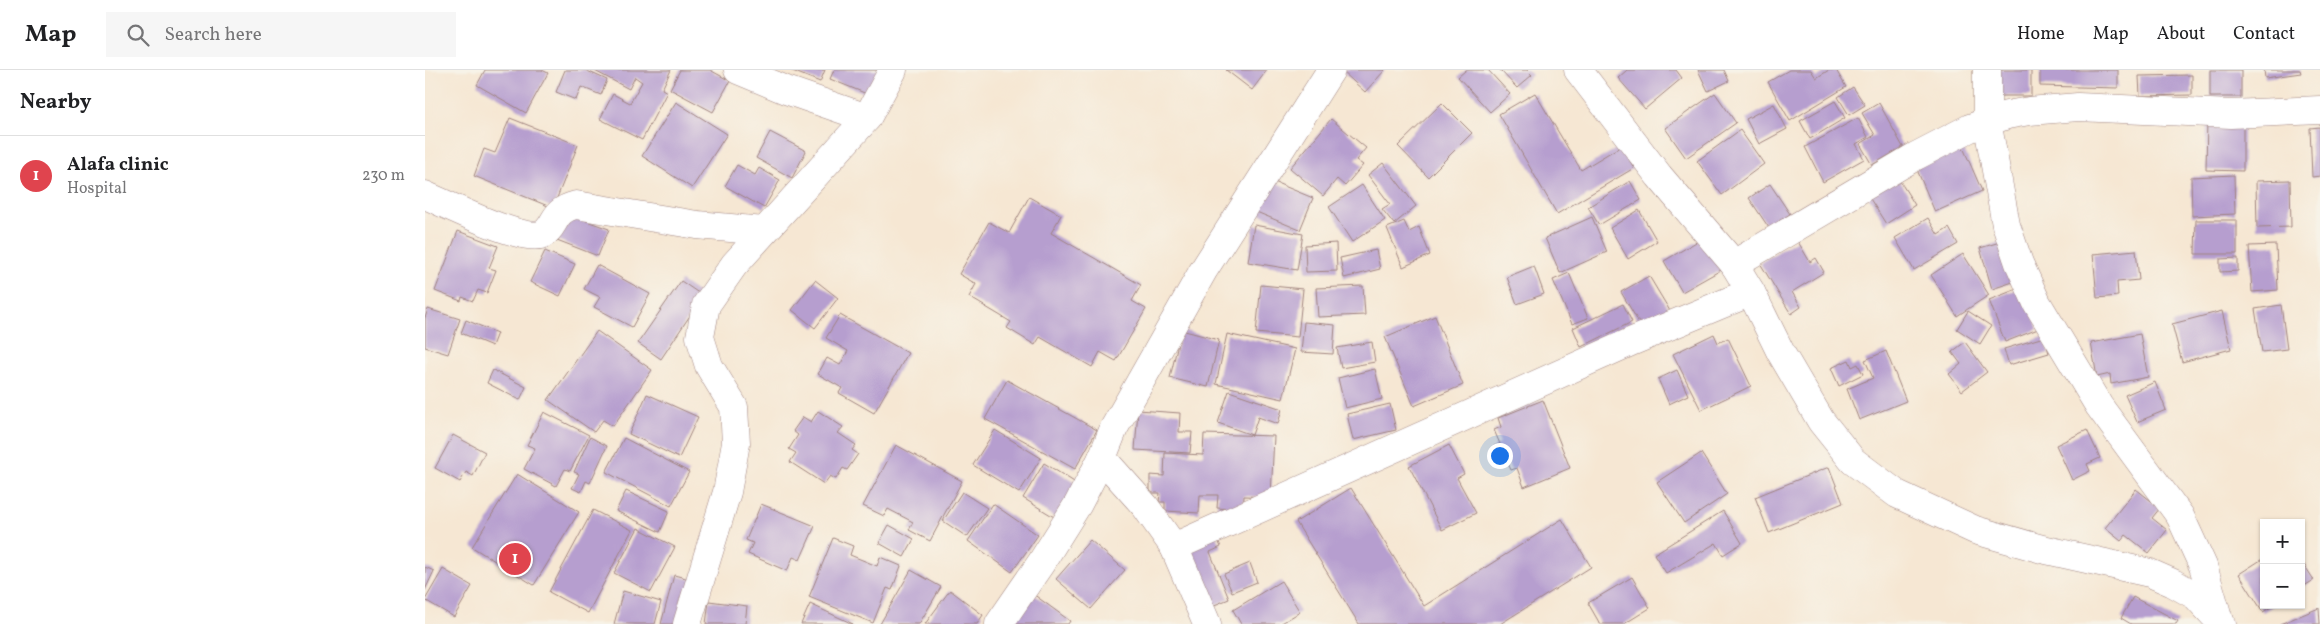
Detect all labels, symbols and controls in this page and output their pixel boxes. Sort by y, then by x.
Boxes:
search box [106,12,456,57]
text: Map [25,18,76,52]
icon: search [124,21,152,49]
text: Search here [164,22,262,48]
text: Home [2017,22,2065,47]
text: Map [2093,22,2129,47]
text: About [2157,22,2205,47]
text: Contact [2233,22,2295,47]
text: Nearby [20,88,91,117]
text: Alafa clinic [67,152,169,178]
text: 1 [33,165,39,187]
text: 230 m [362,165,405,187]
text: Hospital [67,178,127,200]
your location [1487,443,1513,469]
map controls [2260,519,2305,609]
button: + [2260,519,2305,564]
pin: 1 [499,540,531,578]
button: − [2260,564,2305,609]

